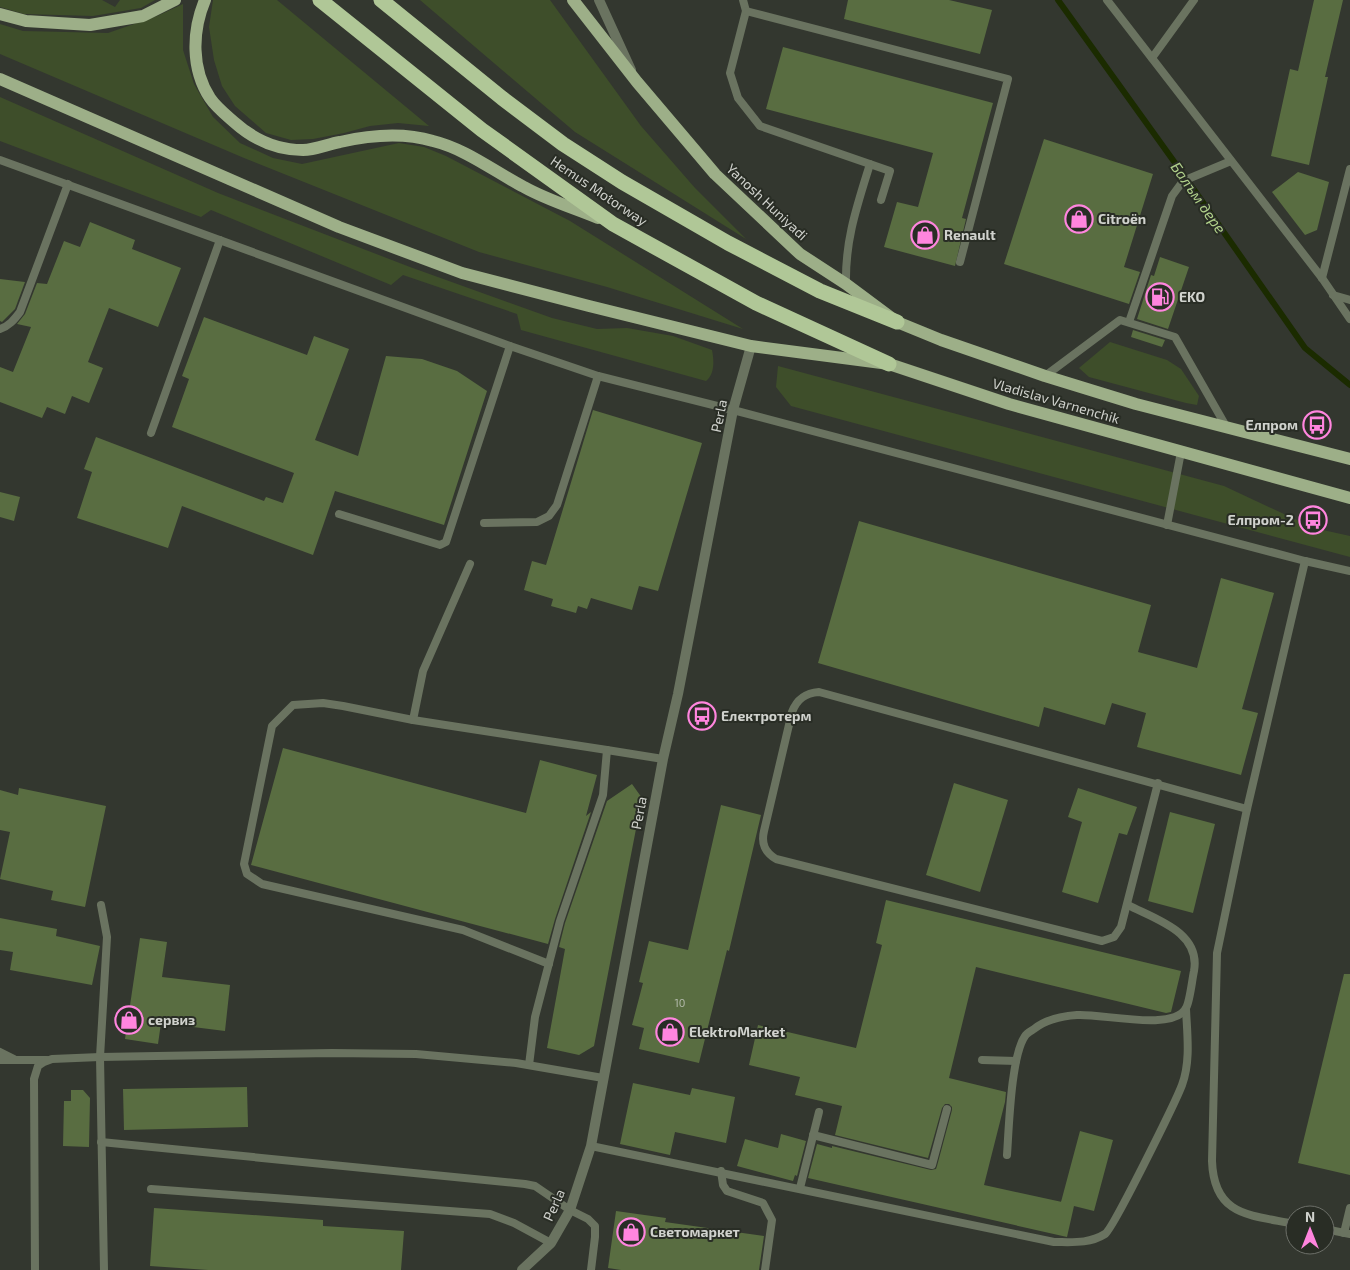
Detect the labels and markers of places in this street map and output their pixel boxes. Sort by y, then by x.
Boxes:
shop icon: Citroën [1064,204,1094,234]
place label: Citroën [1098,210,1146,227]
shop icon: Renault [910,220,940,250]
place label: Renault [944,226,996,243]
fuel station icon: EKO [1145,282,1175,312]
place label: EKO [1179,288,1205,305]
bus stop icon: Елпром [1302,410,1332,440]
place label: Елпром [1246,416,1298,433]
bus stop icon: Елпром-2 [1298,505,1328,535]
place label: Елпром-2 [1228,511,1294,528]
bus stop icon: Електротерм [687,701,717,731]
place label: Електротерм [721,707,812,724]
shop icon: сервиз [114,1005,144,1035]
place label: сервиз [148,1011,195,1028]
shop icon: ElektroMarket [655,1017,685,1047]
place label: ElektroMarket [689,1023,785,1040]
shop icon: Светомаркет [616,1217,646,1247]
place label: Светомаркет [650,1223,740,1240]

